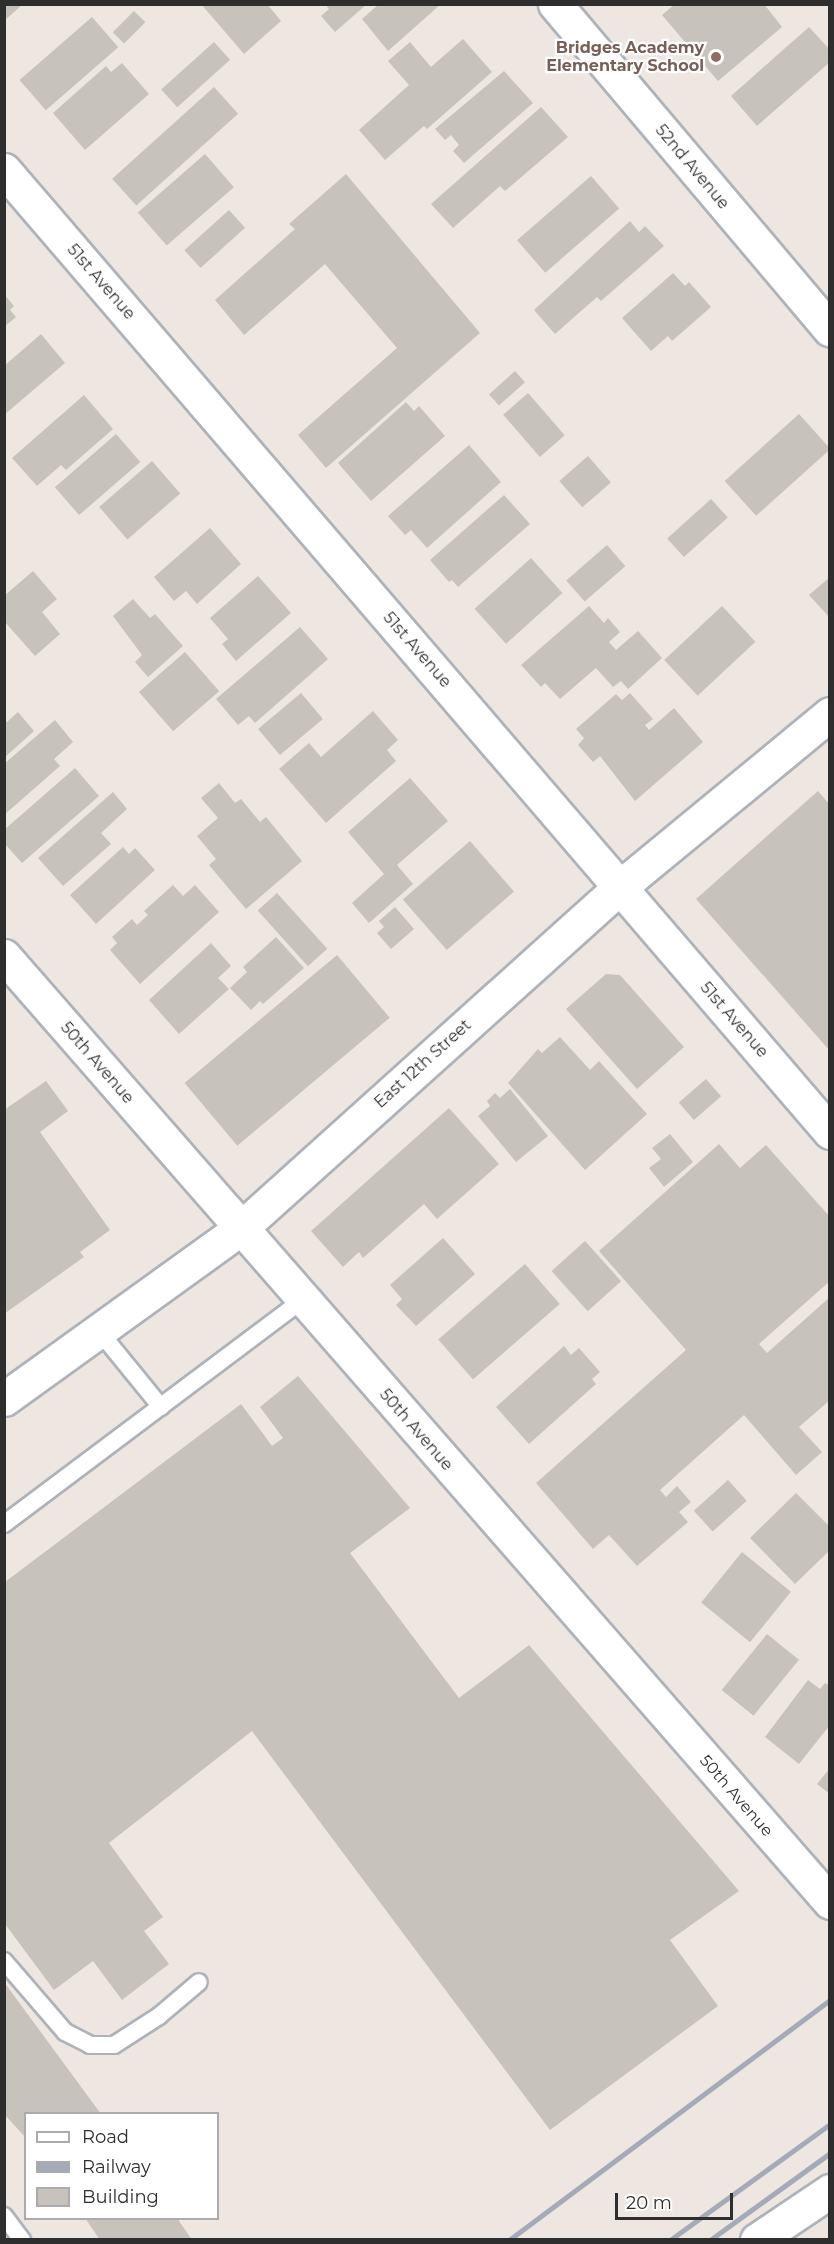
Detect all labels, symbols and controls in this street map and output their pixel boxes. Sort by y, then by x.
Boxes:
place label: Bridges Academy Elementary School [546,38,704,76]
marker: Bridges Academy Elementary School [709,50,723,64]
street label: 52nd Avenue [651,121,733,213]
street label: 51st Avenue [63,240,139,324]
street label: 51st Avenue [379,608,455,692]
street label: 51st Avenue [696,978,772,1062]
street label: East 12th Street [371,1016,475,1112]
street label: 50th Avenue [56,1018,138,1108]
street label: 50th Avenue [375,1385,457,1475]
street label: 50th Avenue [695,1751,777,1841]
legend [24,2112,219,2220]
text: Road [82,2126,129,2148]
text: Railway [82,2156,151,2178]
scale bar [618,2181,736,2219]
text: Building [82,2186,159,2208]
text: 20 m [626,2192,672,2214]

